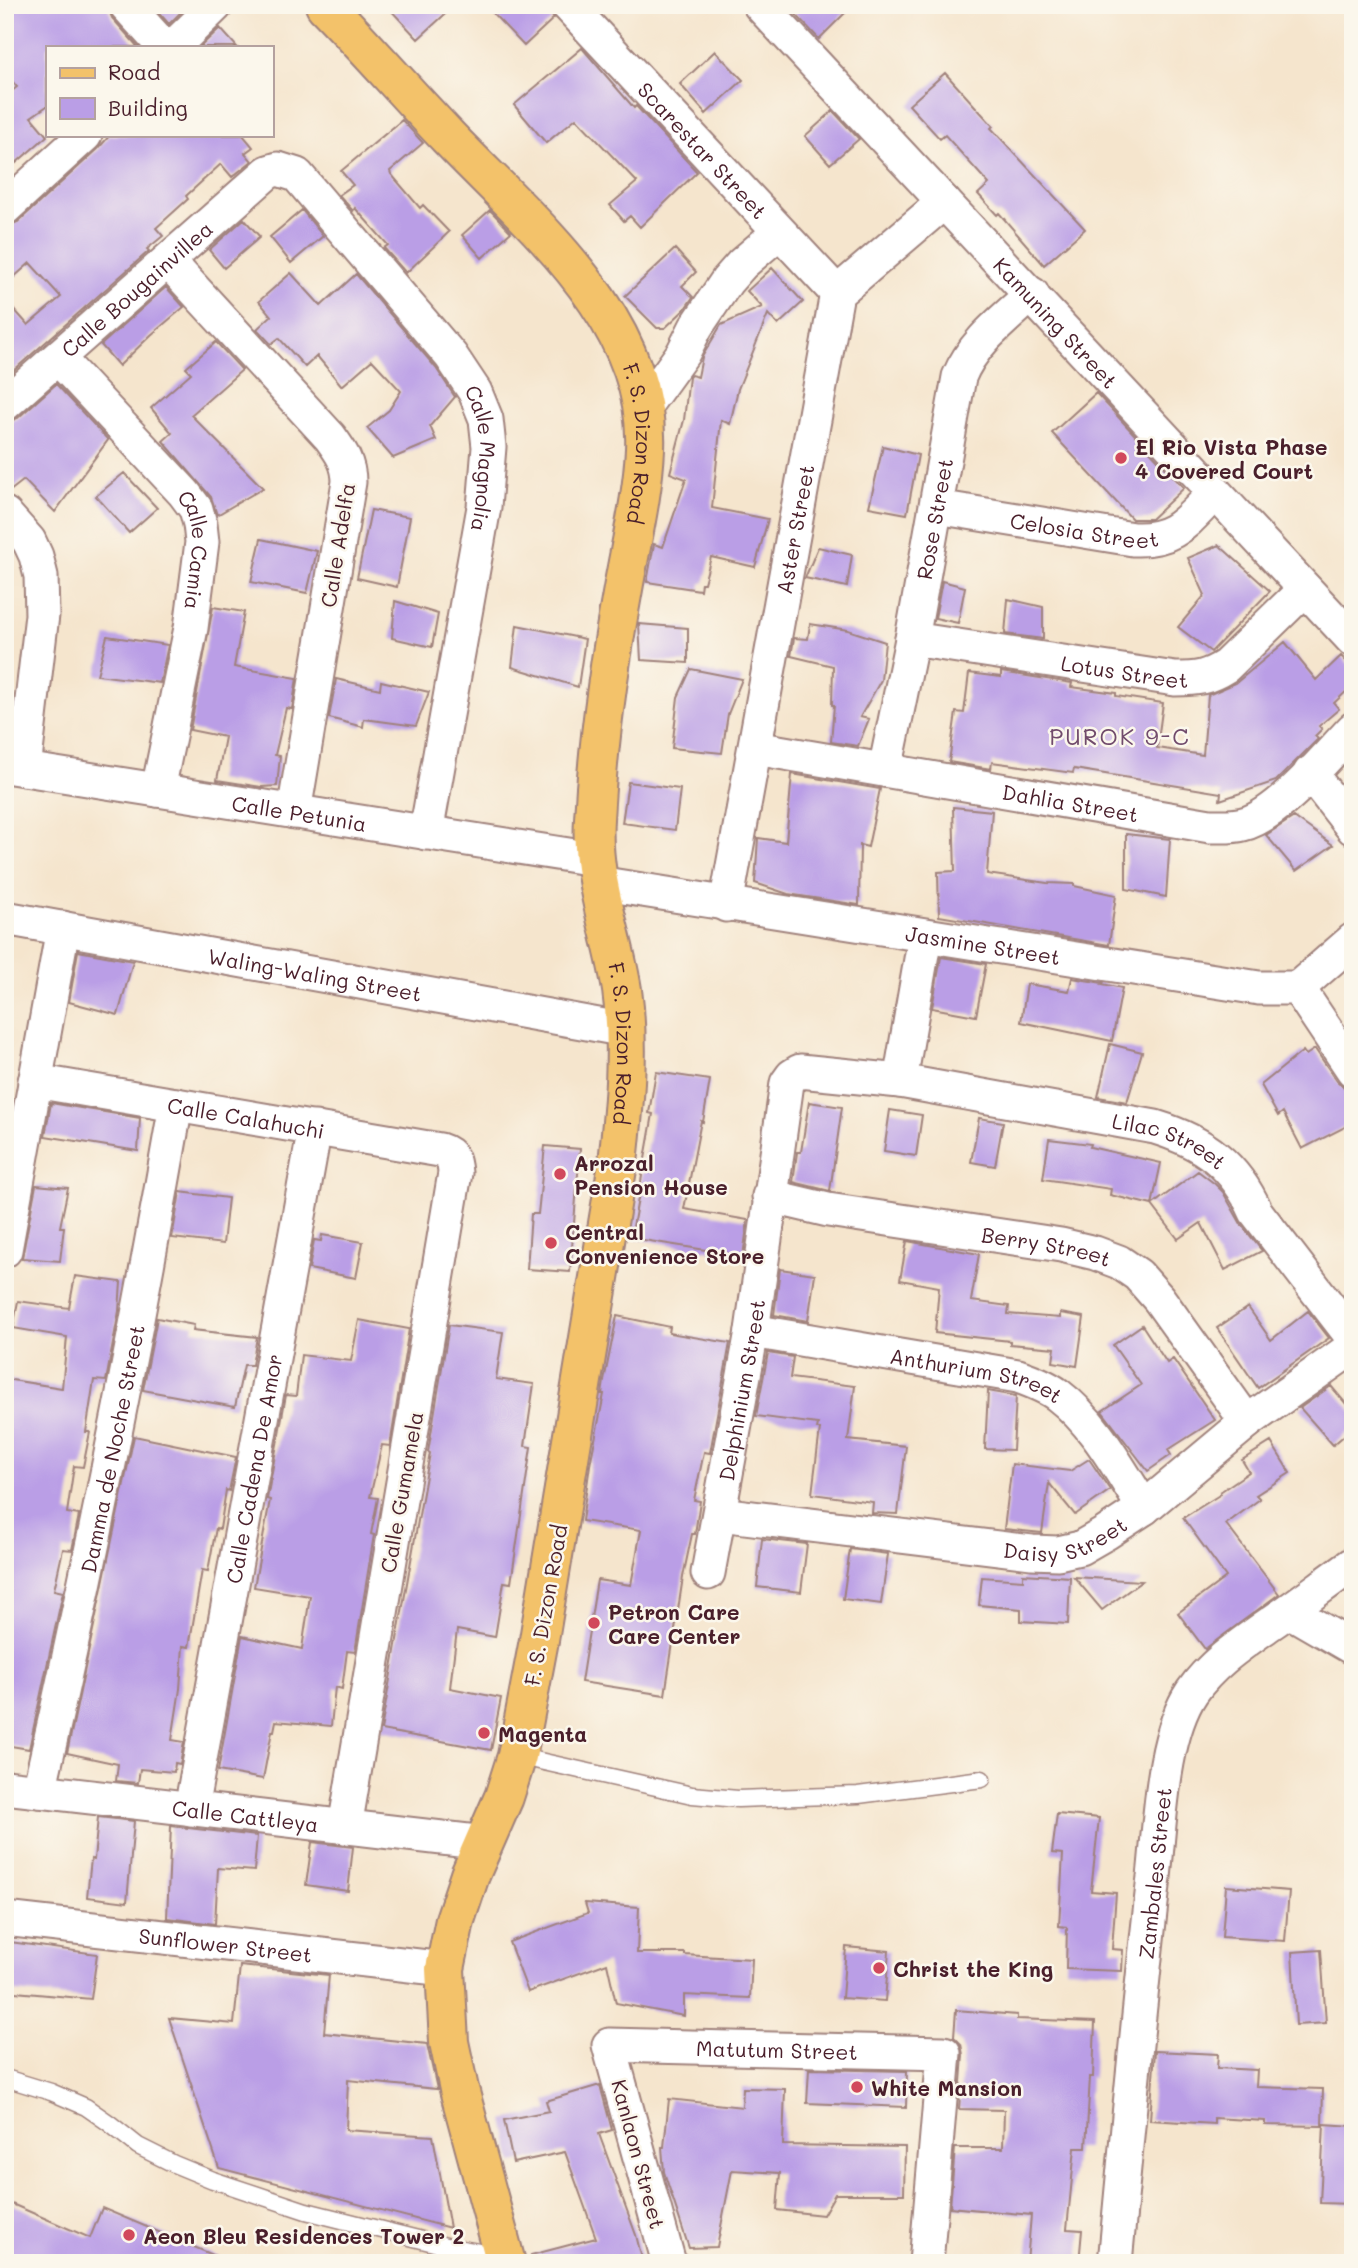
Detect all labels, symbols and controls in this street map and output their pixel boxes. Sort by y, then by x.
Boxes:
legend [46,46,273,136]
text: Road [108,58,160,85]
street label: Scarestar Street [633,76,774,224]
text: Building [108,94,188,121]
street label: Calle Bougainvillea [55,214,218,362]
street label: Kamuning Street [988,251,1124,393]
street label: F. S. Dizon Road [618,359,659,526]
street label: Calle Magnolia [460,381,503,534]
place label: El Rio Vista Phase 4 Covered Court [1135,433,1328,484]
marker: El Rio Vista Phase 4 Covered Court [1113,450,1129,466]
street label: Rose Street [909,456,958,581]
street label: Aster Street [769,462,819,596]
street label: Calle Adelfa [314,481,360,609]
street label: Calle Camia [173,484,216,611]
street label: Celosia Street [1008,506,1160,553]
street label: Lotus Street [1059,648,1188,693]
district label: PUROK 9-C [1049,721,1191,751]
street label: Dahlia Street [1000,777,1141,827]
street label: Calle Petunia [230,789,369,836]
street label: Jasmine Street [904,919,1062,970]
street label: Waling-Waling Street [206,941,424,1006]
street label: F. S. Dizon Road [604,960,639,1126]
street label: Calle Calahuchi [165,1090,327,1144]
street label: Lilac Street [1110,1106,1233,1174]
place label: Arrozal Pension House [574,1149,728,1200]
marker: Arrozal Pension House [552,1166,568,1182]
place label: Central Convenience Store [565,1218,764,1269]
street label: Berry Street [980,1220,1115,1271]
marker: Central Convenience Store [543,1235,559,1251]
street label: Delphinium Street [712,1297,770,1483]
street label: Damma de Noche Street [74,1322,149,1575]
street label: Anthurium Street [888,1341,1069,1408]
street label: Calle Cadena De Amor [219,1352,287,1586]
street label: Calle Gumamela [374,1409,428,1575]
street label: Daisy Street [1002,1510,1131,1567]
street label: F. S. Dizon Road [518,1522,572,1688]
place label: Petron Care Care Center [608,1598,740,1649]
marker: Petron Care Care Center [586,1615,602,1631]
place label: Magenta [498,1720,587,1747]
marker: Magenta [476,1725,492,1741]
street label: Zambales Street [1131,1785,1177,1960]
street label: Calle Cattleya [171,1793,320,1837]
street label: Sunflower Street [137,1921,314,1967]
place label: Christ the King [893,1955,1053,1982]
marker: Christ the King [871,1960,887,1976]
street label: Matutum Street [696,2034,858,2064]
place label: White Mansion [871,2074,1022,2101]
street label: Kanlaon Street [606,2076,672,2232]
marker: White Mansion [849,2079,865,2095]
place label: Aeon Bleu Residences Tower 2 [143,2222,464,2249]
marker: Aeon Bleu Residences Tower 2 [121,2227,137,2243]

